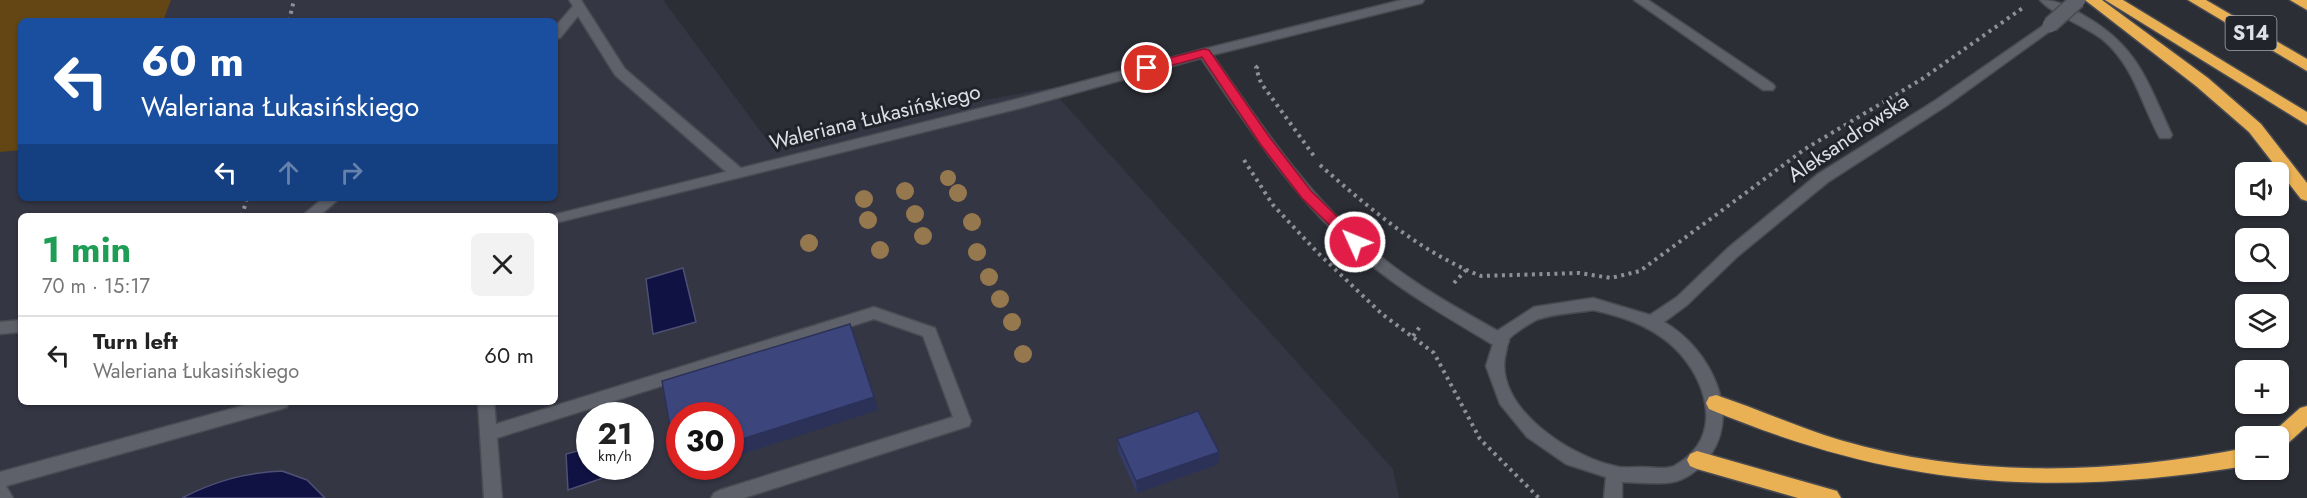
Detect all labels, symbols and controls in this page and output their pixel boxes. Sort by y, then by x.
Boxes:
road number: S14 [2226,16,2276,50]
text: 60 m [141,31,244,92]
icon: left [42,42,120,120]
pin [1121,42,1172,93]
icon: arrive [1130,51,1163,84]
street label: Waleriana Łukasińskiego [766,76,984,158]
street label: Aleksandrowska [1781,86,1915,190]
text: Waleriana Łukasińskiego [141,87,419,126]
icon: left [209,156,242,189]
icon: ahead [272,156,305,189]
icon: right [335,156,368,189]
map controls [2235,162,2289,480]
button: sound [2235,162,2289,216]
position arrow [1323,210,1387,274]
text: 1 min [42,223,131,275]
button: search [2235,228,2289,282]
button: close [471,233,534,296]
text: 70 m · 15:17 [42,272,150,301]
button: layers [2235,294,2289,348]
text: Turn left [93,325,178,357]
icon: left [42,339,75,372]
text: 60 m [484,339,534,371]
text: Waleriana Łukasińskiego [93,357,299,386]
button: + [2235,360,2289,414]
speed limit sign: 30 [666,402,744,480]
text: 21 [598,412,632,455]
button: − [2235,426,2289,480]
text: km/h [598,445,632,467]

